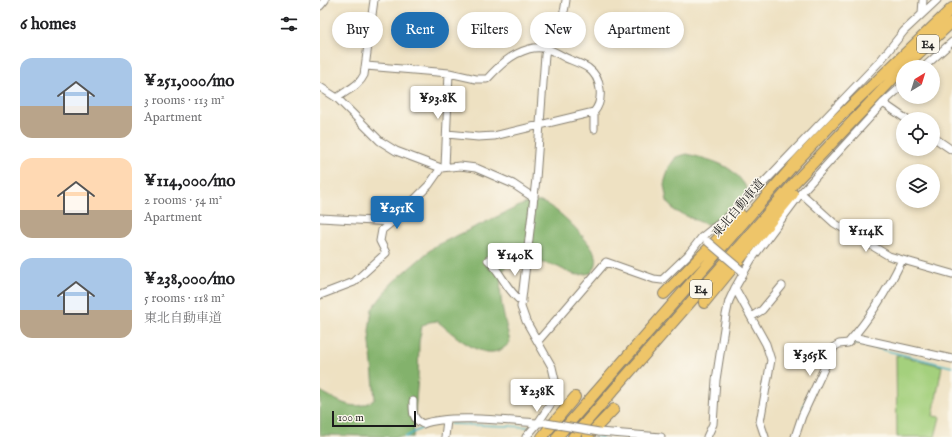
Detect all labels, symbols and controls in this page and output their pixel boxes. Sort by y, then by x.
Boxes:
chip: Buy [332,12,383,48]
chip: Rent [391,12,449,48]
chip: Filters [457,12,522,48]
chip: New [530,12,586,48]
chip: Apartment [594,12,684,48]
icon: filters [278,13,300,35]
text: 6 homes [20,14,76,35]
road number: E4 [917,35,939,53]
north arrow [896,60,940,104]
map controls [896,60,940,208]
text: ¥251,000/mo [144,71,234,92]
icon: home [52,74,100,122]
pin: ¥93.8K [405,86,471,120]
text: ¥93.8K [419,90,457,107]
text: 3 rooms · 113 m² [144,92,225,109]
text: Apartment [144,109,202,126]
button: locate [896,112,940,156]
button: layers [896,164,940,208]
text: ¥114,000/mo [144,171,235,192]
icon: home [52,174,100,222]
street label: 東北自動車道 [709,176,768,240]
text: 2 rooms · 54 m² [144,192,222,209]
pin: ¥251K [369,196,425,230]
text: ¥251K [380,200,414,217]
text: Apartment [144,209,202,226]
pin: ¥114K [838,219,894,253]
text: ¥114K [849,223,883,240]
pin: ¥140K [487,243,543,277]
text: ¥140K [497,247,533,264]
text: ¥238,000/mo [144,269,235,290]
icon: home [52,274,100,322]
road number: E4 [690,280,712,298]
text: 5 rooms · 118 m² [144,290,225,307]
text: 東北自動車道 [144,310,222,327]
pin: ¥365K [782,343,838,377]
text: ¥365K [793,347,827,364]
pin: ¥238K [509,379,565,413]
text: ¥238K [520,383,554,400]
scale bar [332,409,416,428]
text: 100 m [338,411,364,425]

